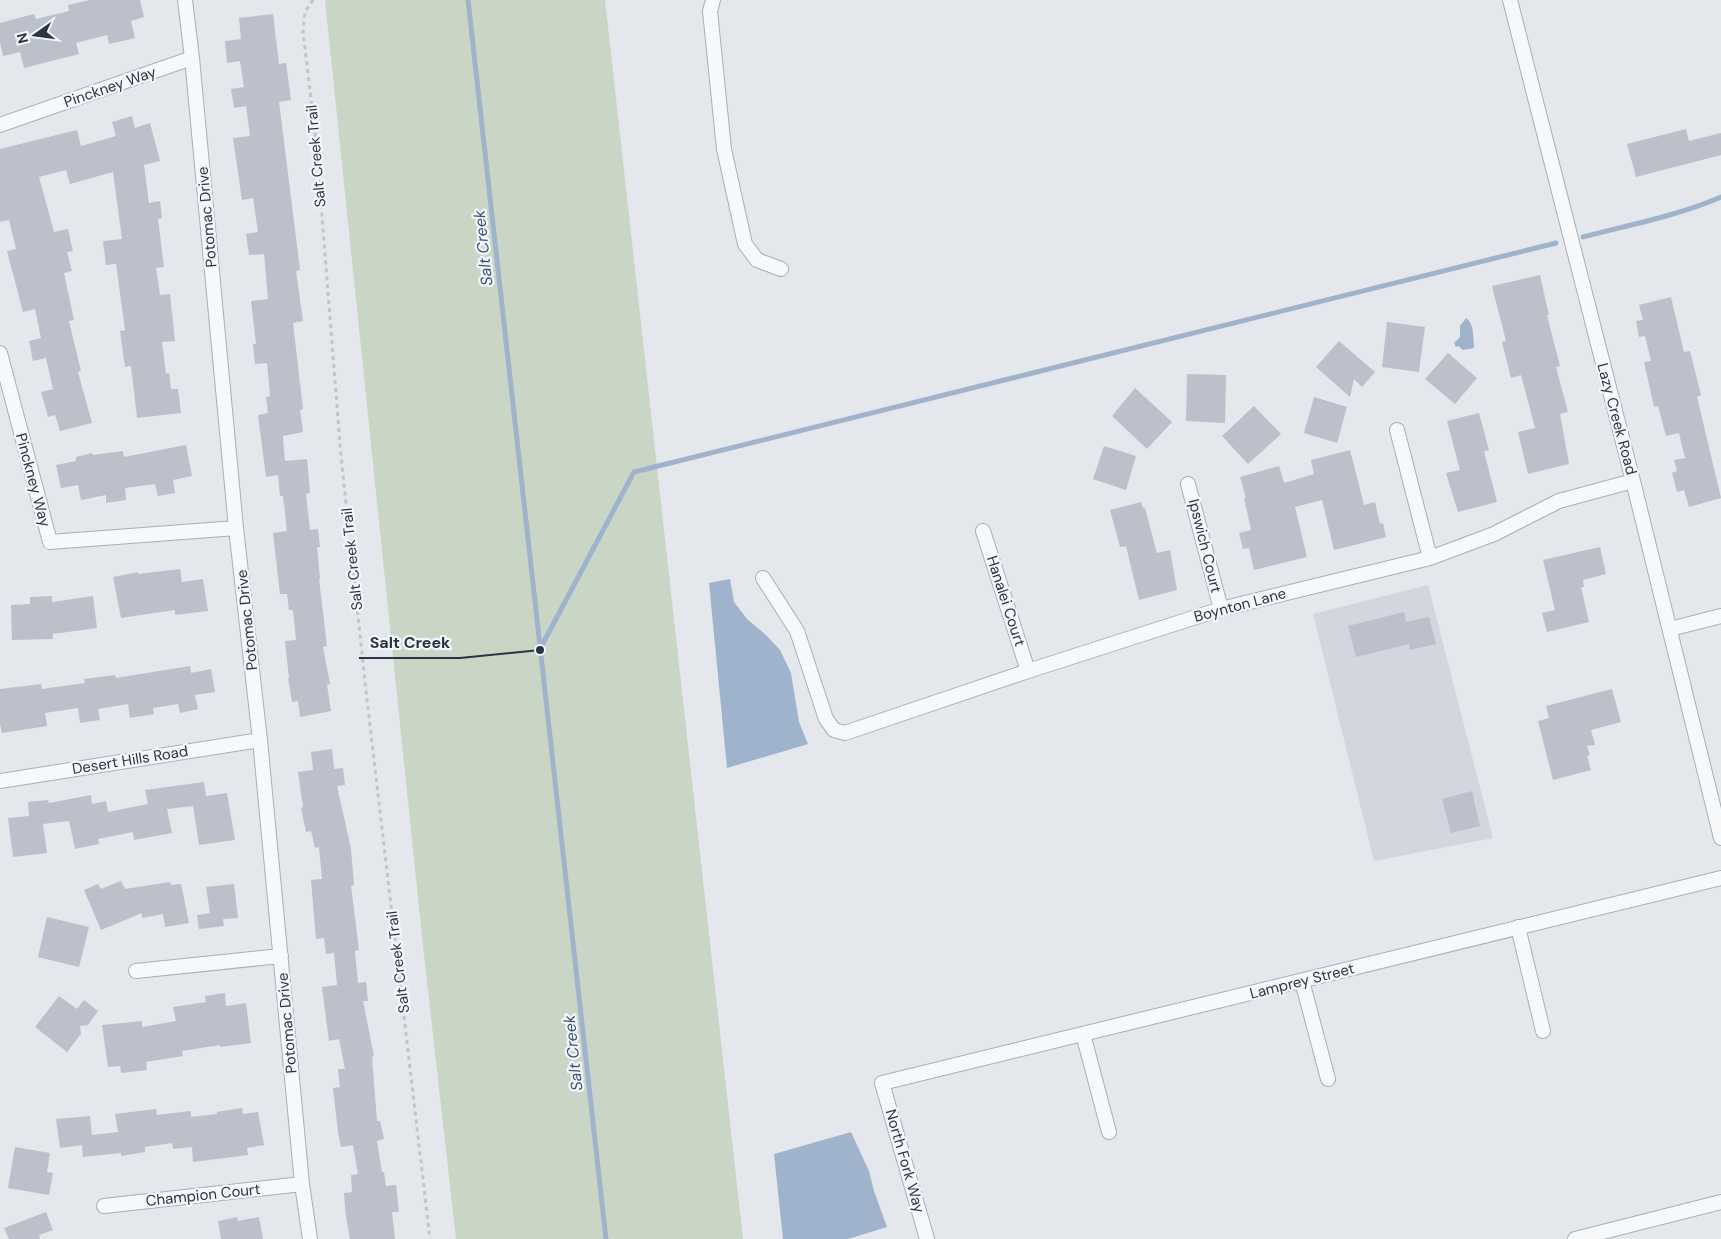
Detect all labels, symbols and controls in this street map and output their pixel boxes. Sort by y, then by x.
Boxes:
north arrow [10,10,60,60]
text: N [12,31,32,45]
street label: Pinckney Way [61,62,159,112]
street label: Salt Creek Trail [302,104,330,208]
street label: Potomac Drive [193,166,221,268]
water label: Salt Creek [468,208,497,287]
street label: Lazy Creek Road [1592,361,1642,477]
street label: Pinckney Way [11,431,55,530]
street label: Ipswich Court [1184,497,1226,595]
street label: Salt Creek Trail [337,507,367,611]
street label: Hanalei Court [982,553,1030,649]
street label: Potomac Drive [232,569,262,671]
street label: Boynton Lane [1192,583,1288,627]
callout: Salt Creek [359,627,460,658]
text: Salt Creek [370,632,451,653]
street label: Desert Hills Road [71,741,189,779]
street label: Salt Creek Trail [382,910,414,1014]
street label: Lamprey Street [1248,958,1357,1004]
street label: Potomac Drive [273,972,301,1074]
water label: Salt Creek [558,1013,587,1092]
street label: North Fork Way [881,1107,930,1216]
street label: Champion Court [145,1179,261,1211]

